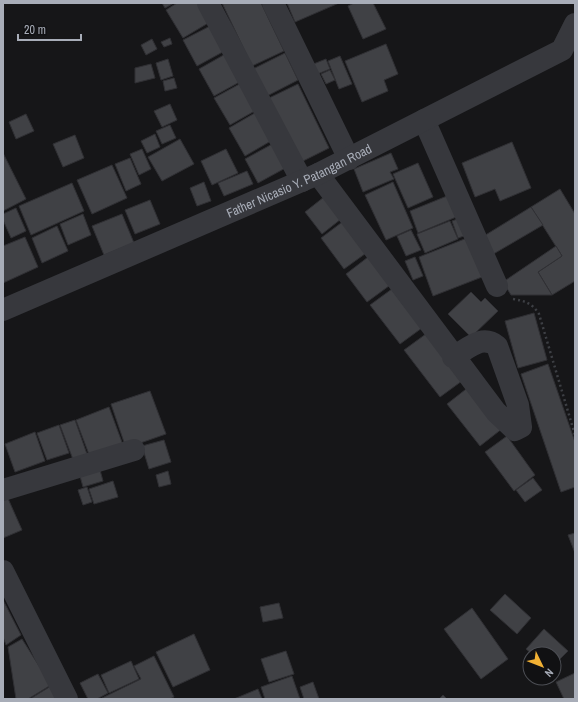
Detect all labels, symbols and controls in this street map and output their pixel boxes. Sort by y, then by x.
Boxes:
scale bar [18,16,81,42]
text: 20 m [24,22,46,38]
street label: Father Nicasio Y. Patangan Road [224,140,375,221]
north arrow [522,646,562,686]
text: N [542,666,557,680]

